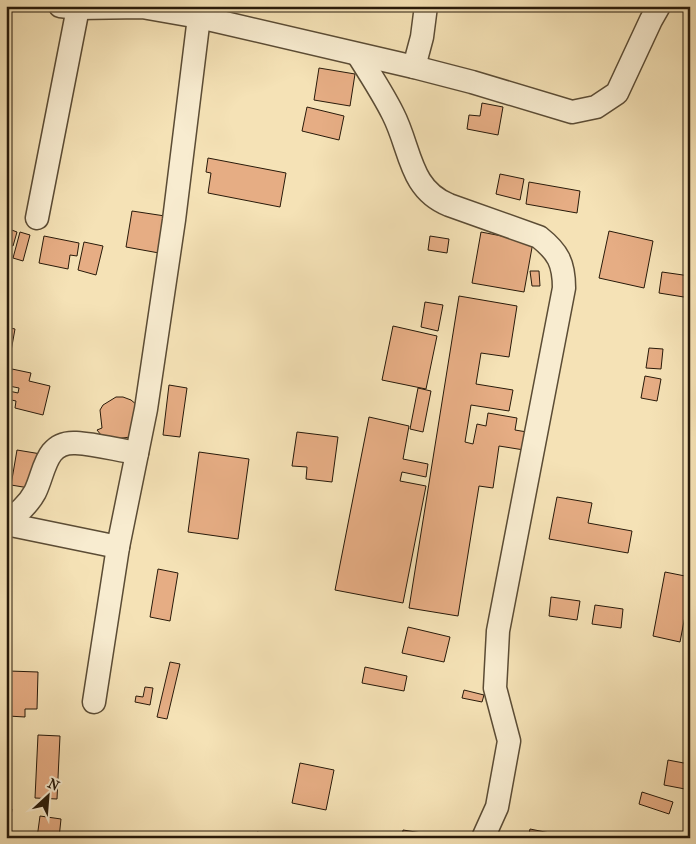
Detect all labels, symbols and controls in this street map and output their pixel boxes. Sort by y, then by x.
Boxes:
north arrow [22,772,72,822]
text: N [45,775,62,795]

